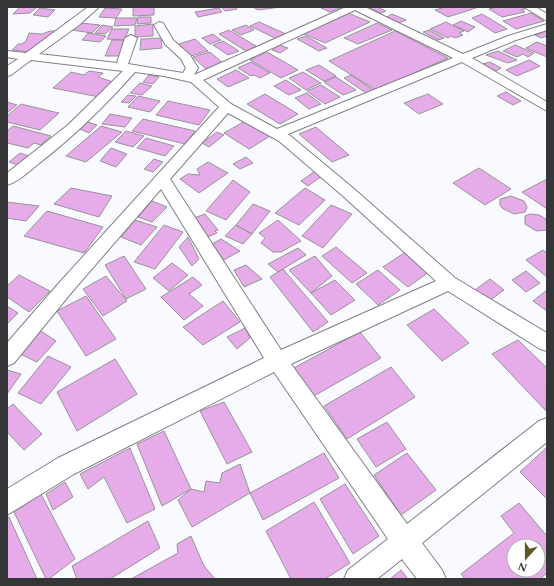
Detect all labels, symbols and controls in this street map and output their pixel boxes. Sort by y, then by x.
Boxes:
north arrow [506,538,546,578]
text: N [515,557,530,576]

